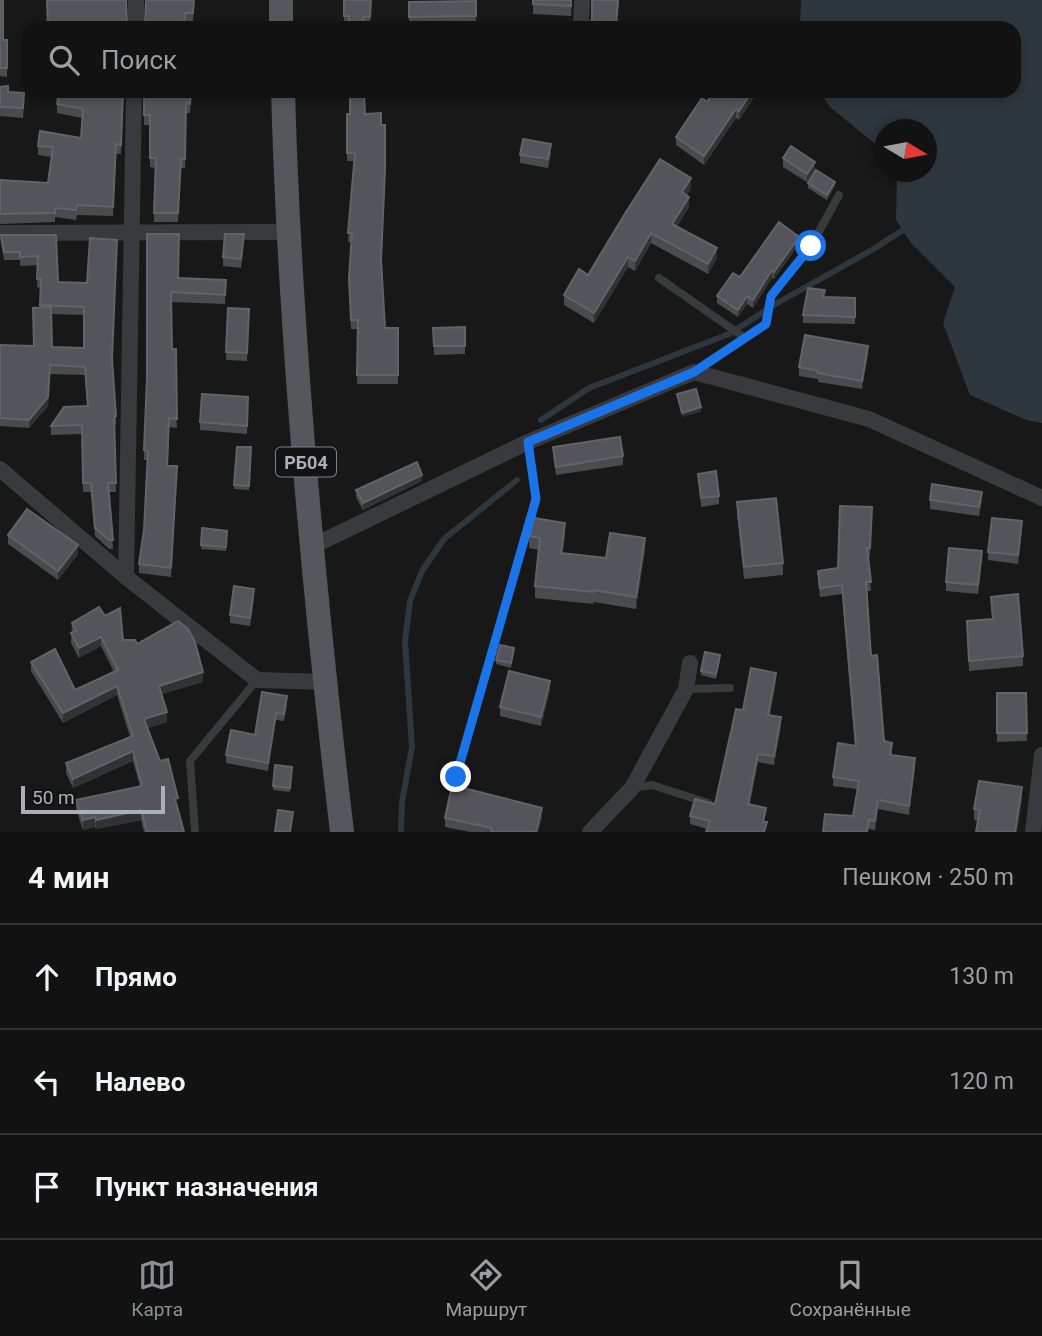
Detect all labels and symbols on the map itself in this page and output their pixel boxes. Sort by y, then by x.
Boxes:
north arrow [874,119,937,182]
route start [795,230,826,261]
road number: РБ04 [276,448,336,476]
route end [440,761,471,792]
scale bar [21,783,164,815]

